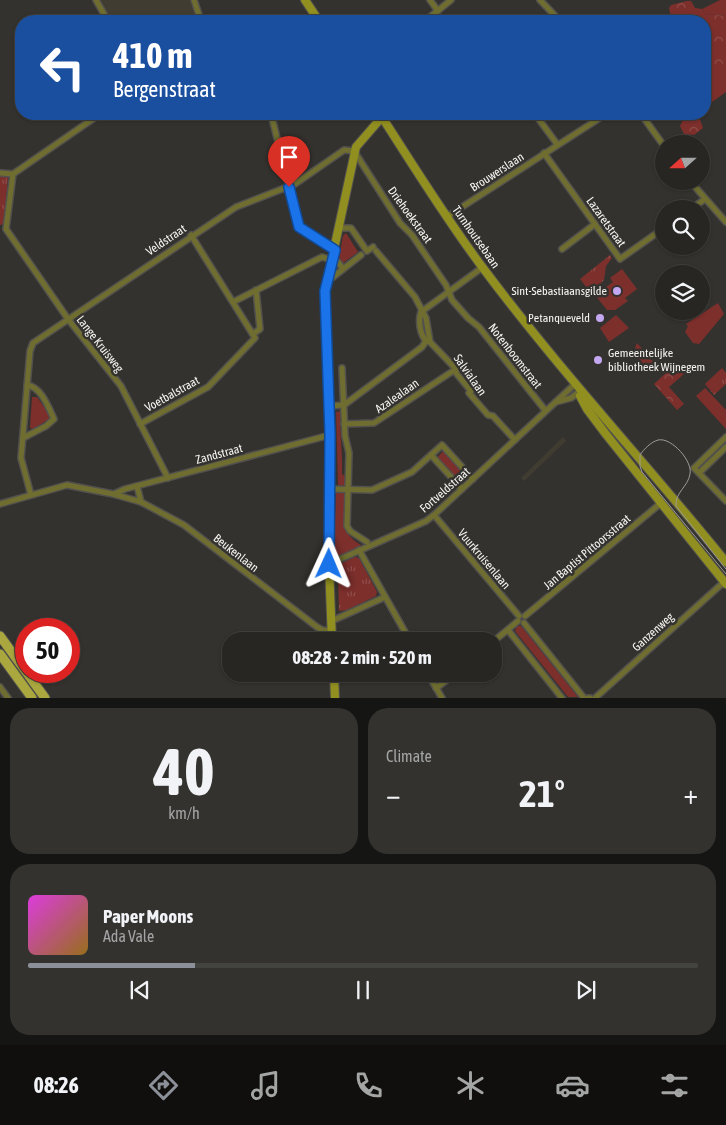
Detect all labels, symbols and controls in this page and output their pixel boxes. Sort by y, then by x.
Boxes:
icon: left [30,35,95,100]
text: 410 m [113,35,192,75]
text: Bergenstraat [113,76,216,102]
north arrow [655,135,710,190]
map controls [655,135,710,320]
pin [268,136,310,187]
icon: arrive [275,143,303,171]
street label: Brouwerslaan [468,149,526,195]
street label: Driehoekstraat [385,184,435,246]
street label: Lazaretstraat [583,194,629,250]
button: search [655,200,710,255]
street label: Turnhoutsebaan [449,203,503,271]
street label: Veldstraat [143,221,189,258]
button: layers [655,265,710,320]
place label: Sint-Sebastiaansgilde [511,284,607,298]
marker: Sint-Sebastiaansgilde [611,285,623,297]
place label: Petanqueveld [528,311,590,325]
marker: Petanqueveld [594,312,606,324]
street label: Lange Kruisweg [74,313,127,376]
street label: Notenboomstraat [485,321,545,392]
place label: Gemeentelijke bibliotheek Wijnegem [608,346,705,374]
street label: Salvialaan [451,352,489,398]
marker: Gemeentelijke bibliotheek Wijnegem [592,354,604,366]
street label: Voetbalstraat [142,373,202,415]
street label: Azalealaan [372,376,422,416]
street label: Zandstraat [194,441,245,467]
street label: Fortveldstraat [417,464,473,516]
street label: Jan Baptist Pittoorsstraat [541,511,634,592]
street label: Vuurkruisenlaan [455,526,513,592]
street label: Beukenlaan [211,531,261,575]
position arrow [302,537,354,589]
street label: Ganzenweg [629,609,677,654]
speed limit sign: 50 [15,618,80,683]
text: 08:28 · 2 min · 520 m [292,646,432,668]
text: 40 [153,734,215,809]
text: Climate [386,747,432,765]
text: 21° [519,772,565,815]
text: − [386,778,401,810]
text: + [683,778,698,810]
text: km/h [168,804,200,822]
text: Paper Moons [103,905,193,927]
text: Ada Vale [103,927,154,945]
icon: previous [126,976,154,1004]
icon: pause [349,976,377,1004]
icon: next [572,976,600,1004]
icon: directions [146,1068,181,1103]
icon: music [248,1068,283,1103]
icon: phone [351,1068,386,1103]
icon: climate [453,1068,488,1103]
icon: car [555,1068,590,1103]
icon: filters [657,1068,692,1103]
text: 08:26 [34,1072,79,1098]

